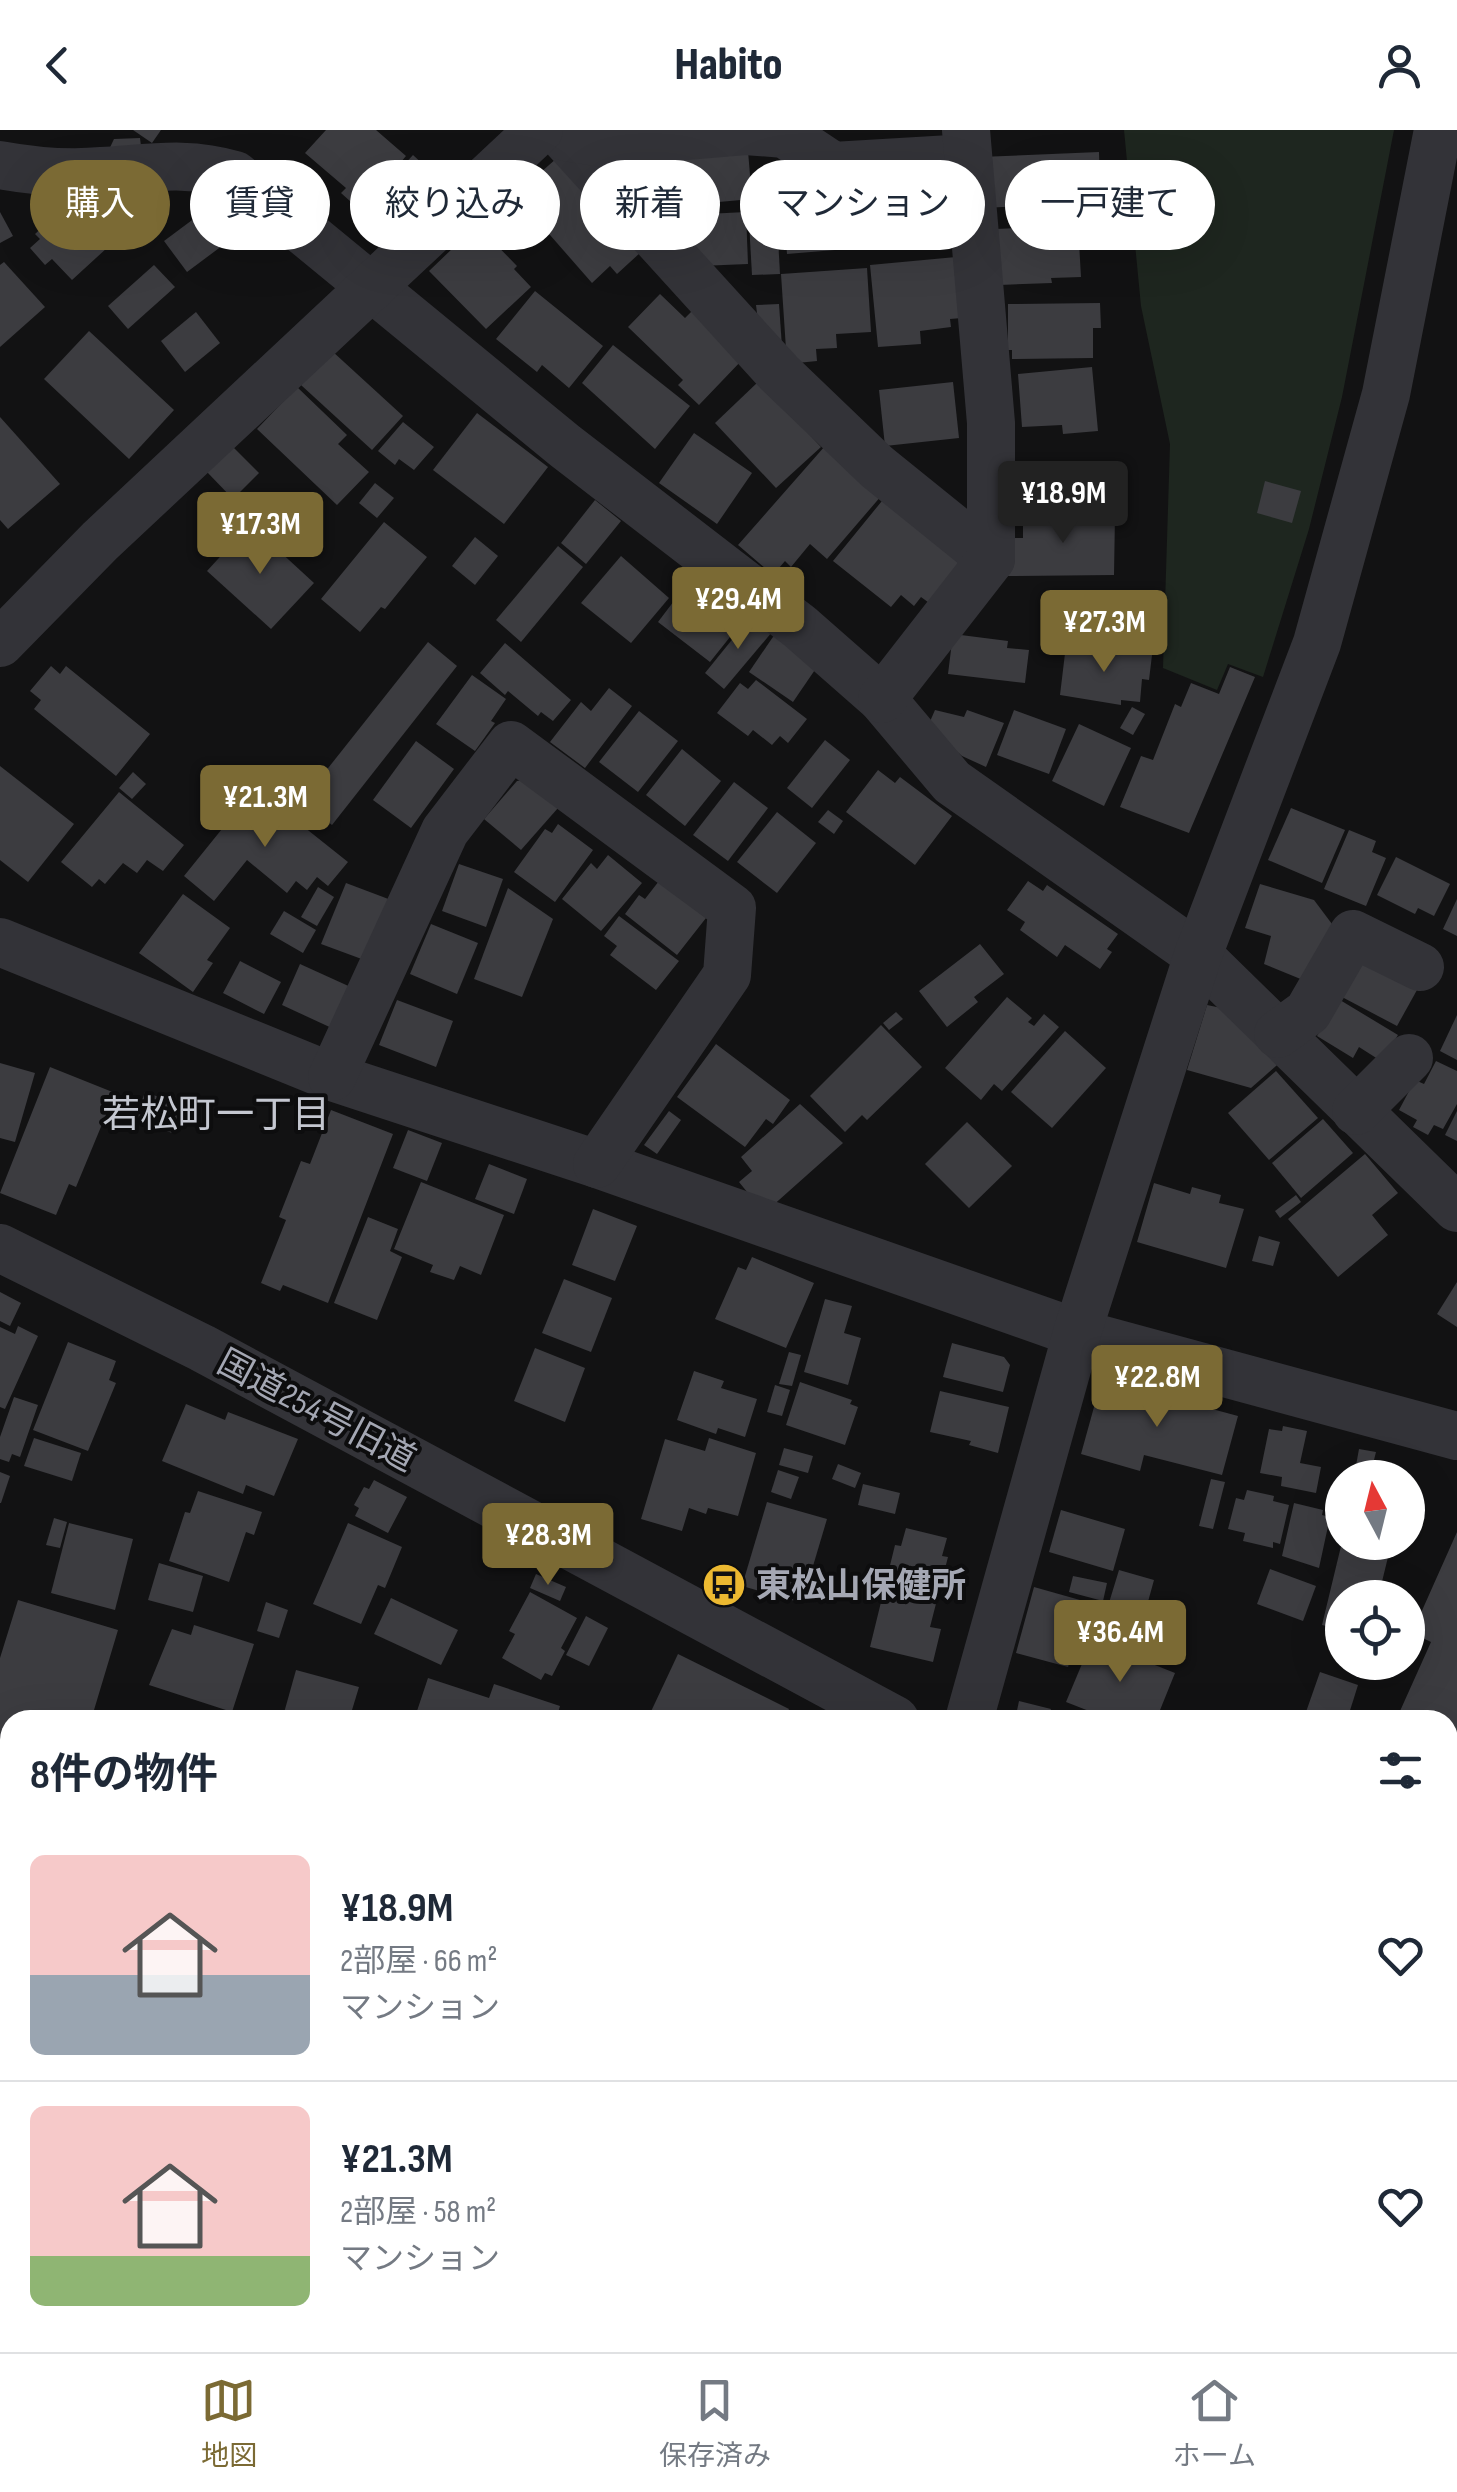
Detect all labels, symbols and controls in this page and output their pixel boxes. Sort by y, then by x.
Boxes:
icon: back [30,38,85,93]
text: Habito [674,38,783,93]
icon: person [1372,38,1427,93]
chip: 購入 [30,160,170,250]
chip: 賃貸 [190,160,330,250]
chip: 絞り込み [350,160,560,250]
chip: 新着 [580,160,720,250]
chip: マンション [740,160,985,250]
chip: 一戸建て [1005,160,1215,250]
pin: ¥18.9M [982,461,1144,546]
text: ¥18.9M [1020,474,1106,513]
pin: ¥17.3M [179,492,341,577]
text: ¥17.3M [219,505,301,544]
pin: ¥29.4M [657,567,819,652]
text: ¥29.4M [694,580,782,619]
pin: ¥27.3M [1023,590,1185,675]
text: ¥27.3M [1062,603,1146,642]
pin: ¥21.3M [184,765,346,850]
text: ¥21.3M [222,778,308,817]
district label: 若松町一丁目 [102,1093,330,1138]
street label: 国道254号旧道 [210,1341,423,1482]
pin: ¥22.8M [1076,1345,1238,1430]
text: ¥22.8M [1113,1358,1201,1397]
north arrow [1325,1460,1425,1560]
map controls [1325,1460,1425,1680]
pin: ¥28.3M [467,1503,629,1588]
text: ¥28.3M [504,1516,592,1555]
bus stop icon: 東松山保健所 [701,1562,747,1608]
place label: 東松山保健所 [756,1565,966,1608]
button: locate [1325,1580,1425,1680]
pin: ¥36.4M [1039,1600,1201,1685]
text: ¥36.4M [1076,1613,1164,1652]
icon: filters [1373,1743,1428,1798]
text: 8件の物件 [30,1750,218,1801]
text: ¥18.9M [340,1883,453,1934]
icon: home [110,1895,230,2015]
icon: heart [1373,1928,1428,1983]
text: 2部屋 · 66 m² [340,1942,497,1981]
text: マンション [340,1989,500,2028]
text: ¥21.3M [340,2134,452,2185]
icon: home [110,2146,230,2266]
icon: heart [1373,2179,1428,2234]
text: 2部屋 · 58 m² [340,2193,496,2232]
text: マンション [340,2240,500,2279]
tab: 地図 [201,2373,257,2473]
tab: 保存済み [659,2373,771,2473]
tab: ホーム [1173,2373,1256,2473]

